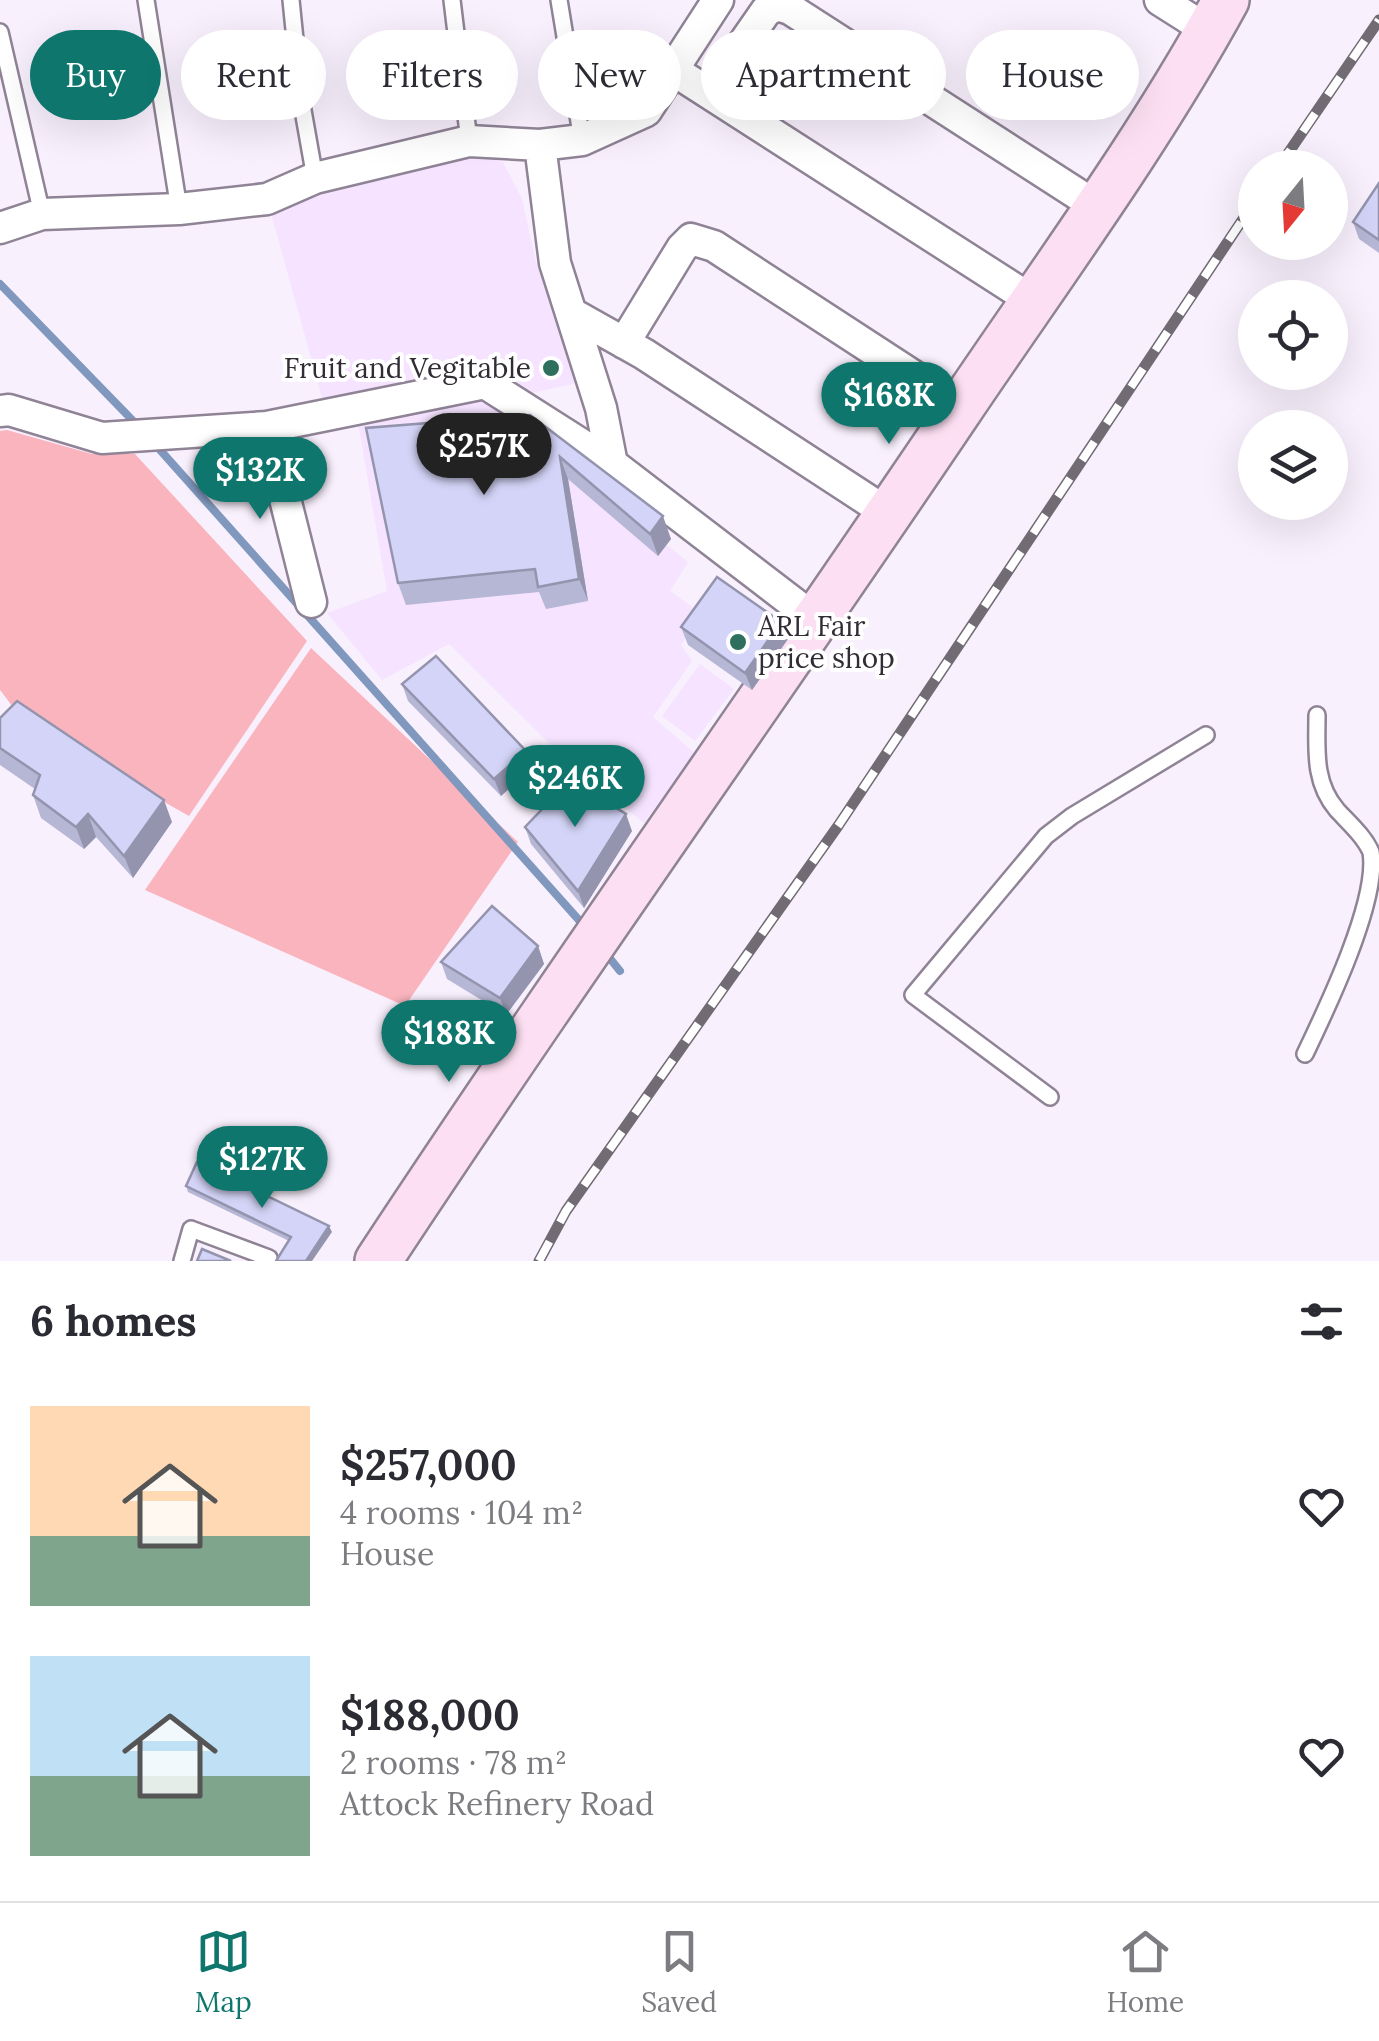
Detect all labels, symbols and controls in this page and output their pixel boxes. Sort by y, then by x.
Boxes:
chip: Buy [30,30,161,120]
chip: Rent [181,30,326,120]
chip: Filters [346,30,518,120]
chip: New [538,30,681,120]
chip: Apartment [701,30,946,120]
chip: House [966,30,1139,120]
north arrow [1238,150,1348,260]
map controls [1238,150,1348,520]
button: locate [1238,280,1348,390]
place label: Fruit and Vegitable [284,350,531,386]
marker: Fruit and Vegitable [540,357,562,379]
pin: $168K [819,362,959,447]
text: $168K [843,374,935,415]
button: layers [1238,410,1348,520]
pin: $257K [414,413,554,498]
text: $257K [439,425,529,466]
pin: $132K [190,437,330,522]
text: $132K [215,449,305,490]
place label: ARL Fair price shop [757,608,895,676]
marker: ARL Fair price shop [727,631,749,653]
pin: $246K [505,745,645,830]
text: $246K [528,757,622,798]
pin: $188K [379,1000,519,1085]
text: $188K [403,1012,495,1053]
pin: $127K [192,1126,332,1211]
text: $127K [219,1138,305,1179]
text: 6 homes [30,1294,197,1348]
icon: filters [1294,1294,1349,1349]
text: $257,000 [340,1438,517,1492]
icon: home [110,1446,230,1566]
icon: heart [1294,1479,1349,1534]
text: 4 rooms · 104 m² [340,1492,583,1533]
text: House [340,1533,434,1574]
text: $188,000 [340,1688,520,1742]
icon: home [110,1696,230,1816]
icon: heart [1294,1729,1349,1784]
text: 2 rooms · 78 m² [340,1742,567,1783]
text: Attock Refinery Road [340,1783,654,1824]
tab: Map [195,1924,252,2020]
tab: Saved [641,1924,717,2020]
tab: Home [1106,1924,1184,2020]

